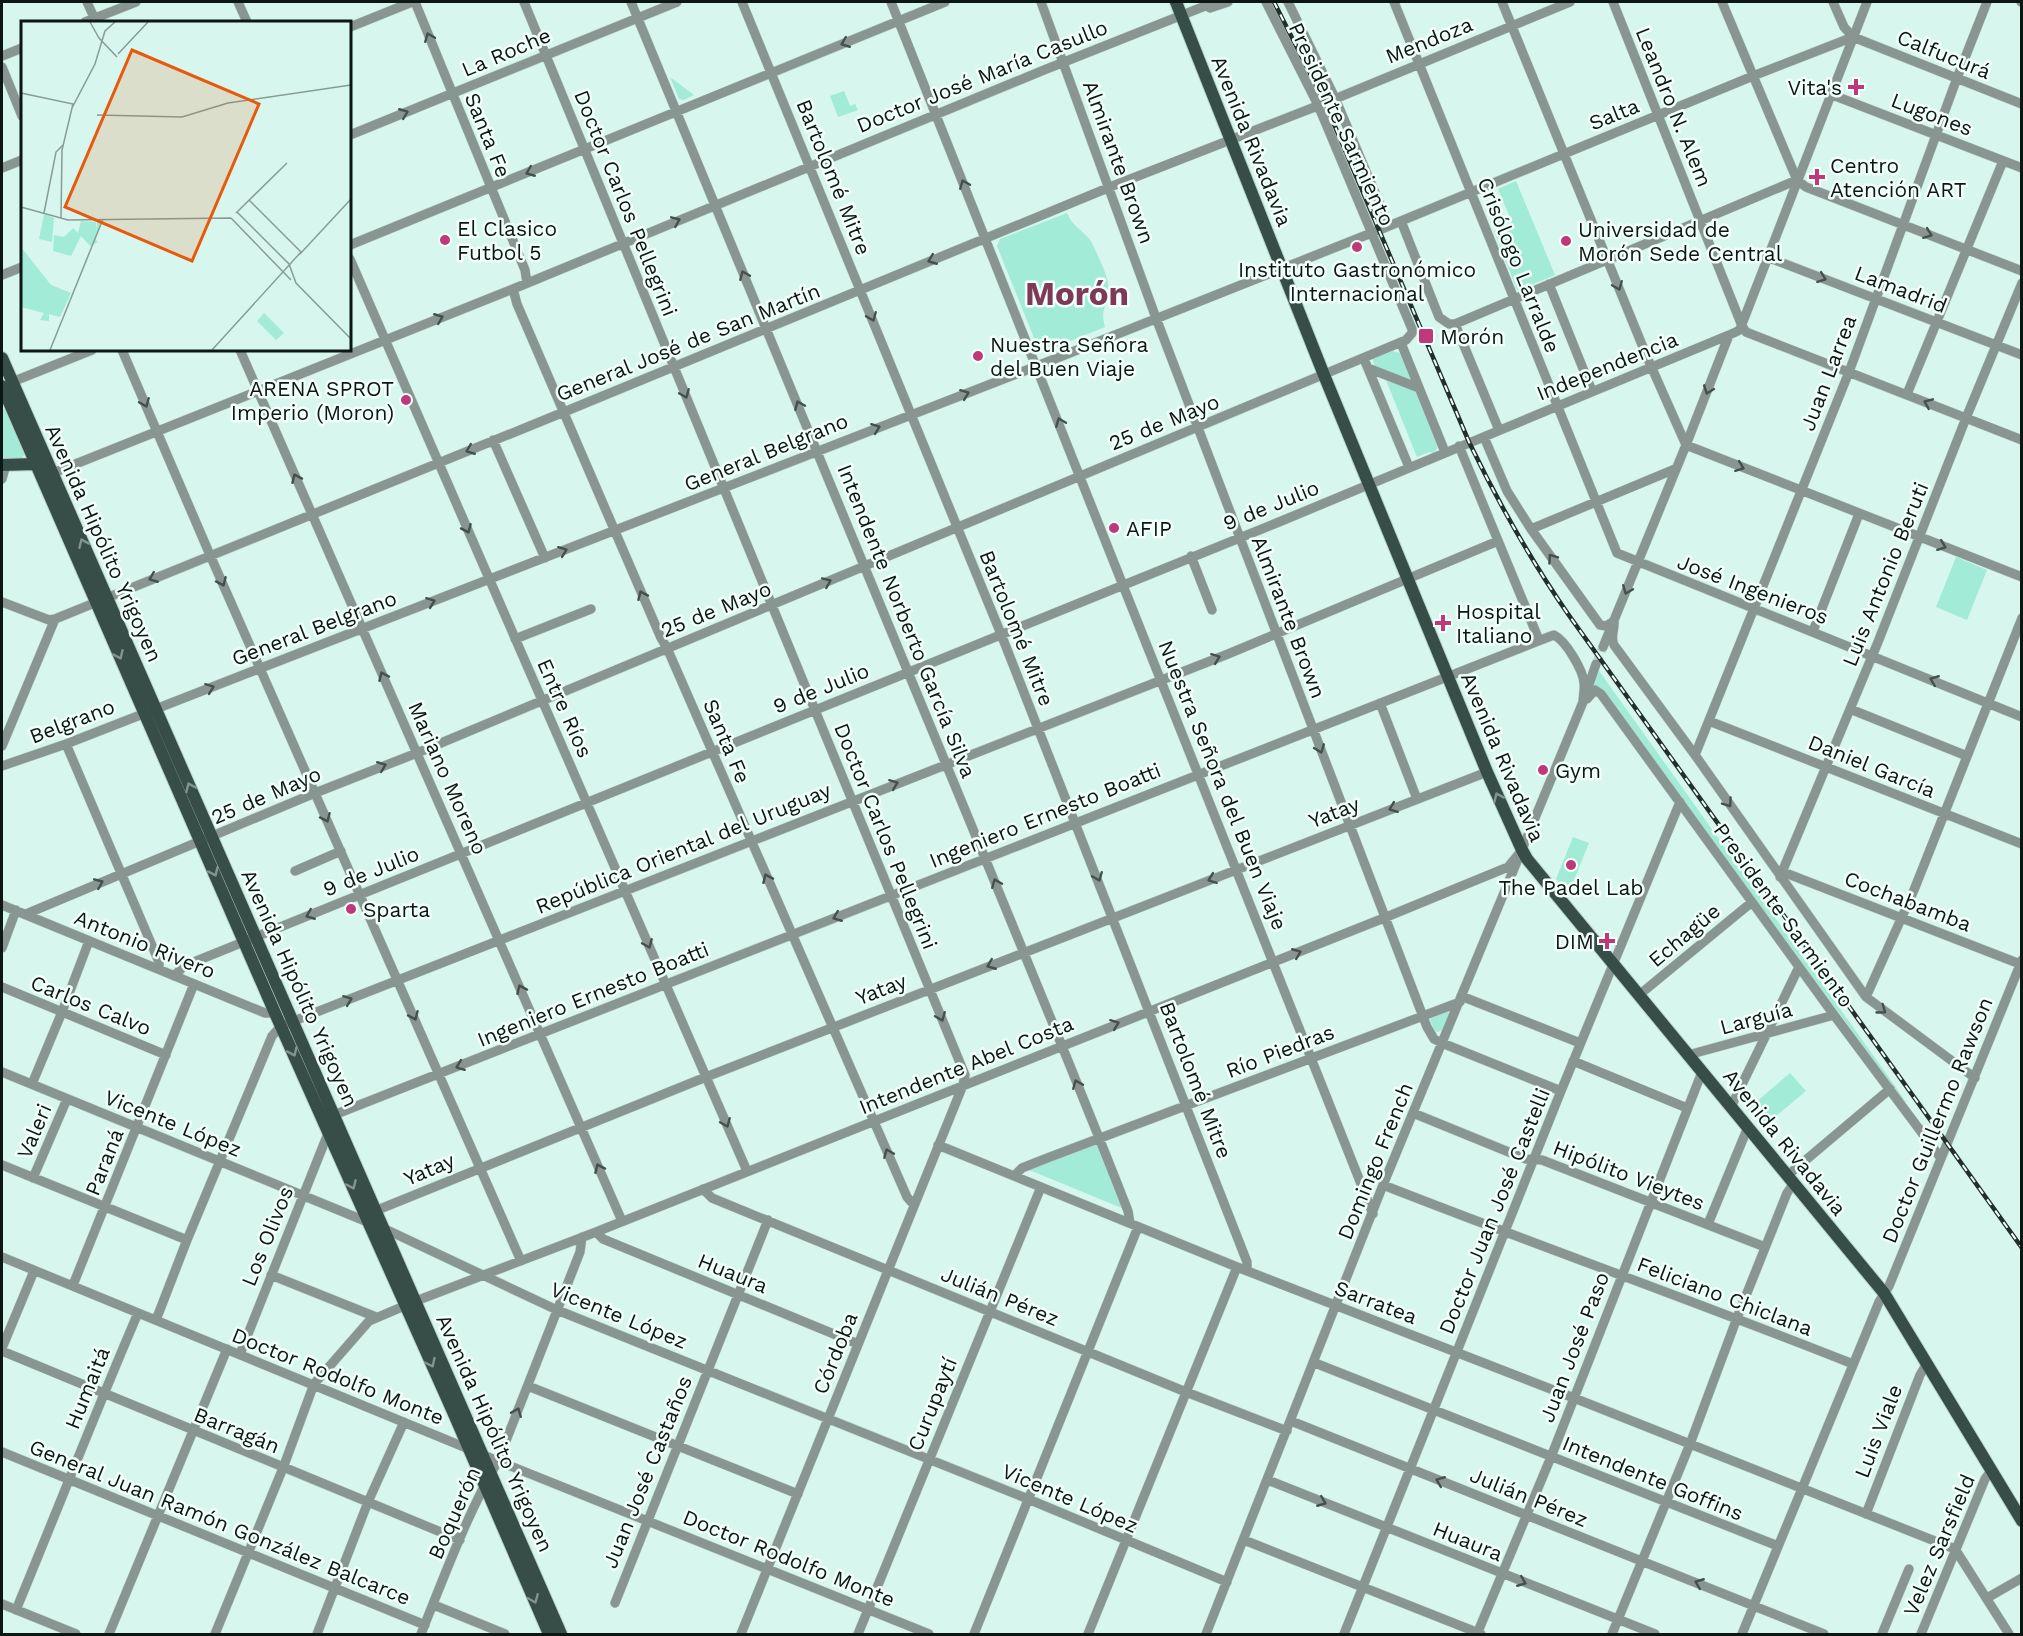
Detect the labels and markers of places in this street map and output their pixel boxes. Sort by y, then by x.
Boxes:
place label: Vita's [1787,75,1842,100]
marker: Vita's [1847,78,1865,96]
place label: Centro Atención ART [1830,153,1967,202]
marker: Centro Atención ART [1808,168,1826,186]
place label: El Clasico Futbol 5 [457,216,557,265]
place label: Universidad de Morón Sede Central [1578,217,1783,266]
marker: El Clasico Futbol 5 [438,233,452,247]
marker: Universidad de Morón Sede Central [1559,234,1573,248]
marker: Instituto Gastronómico Internacional [1350,240,1364,254]
place label: Instituto Gastronómico Internacional [1238,257,1476,306]
place label: Morón [1440,324,1504,349]
marker: Morón [1417,327,1435,345]
place label: Nuestra Señora del Buen Viaje [990,332,1148,381]
marker: Nuestra Señora del Buen Viaje [971,349,985,363]
place label: ARENA SPROT Imperio (Moron) [231,376,394,425]
marker: ARENA SPROT Imperio (Moron) [399,393,413,407]
place label: AFIP [1126,516,1172,541]
marker: AFIP [1107,521,1121,535]
place label: Hospital Italiano [1456,599,1541,648]
marker: Hospital Italiano [1434,614,1452,632]
place label: Gym [1555,758,1601,783]
marker: Gym [1536,763,1550,777]
marker: The Padel Lab [1564,858,1578,872]
place label: The Padel Lab [1499,875,1643,900]
place label: Sparta [363,897,430,922]
marker: Sparta [344,902,358,916]
place label: DIM [1555,929,1594,954]
marker: DIM [1598,932,1616,950]

